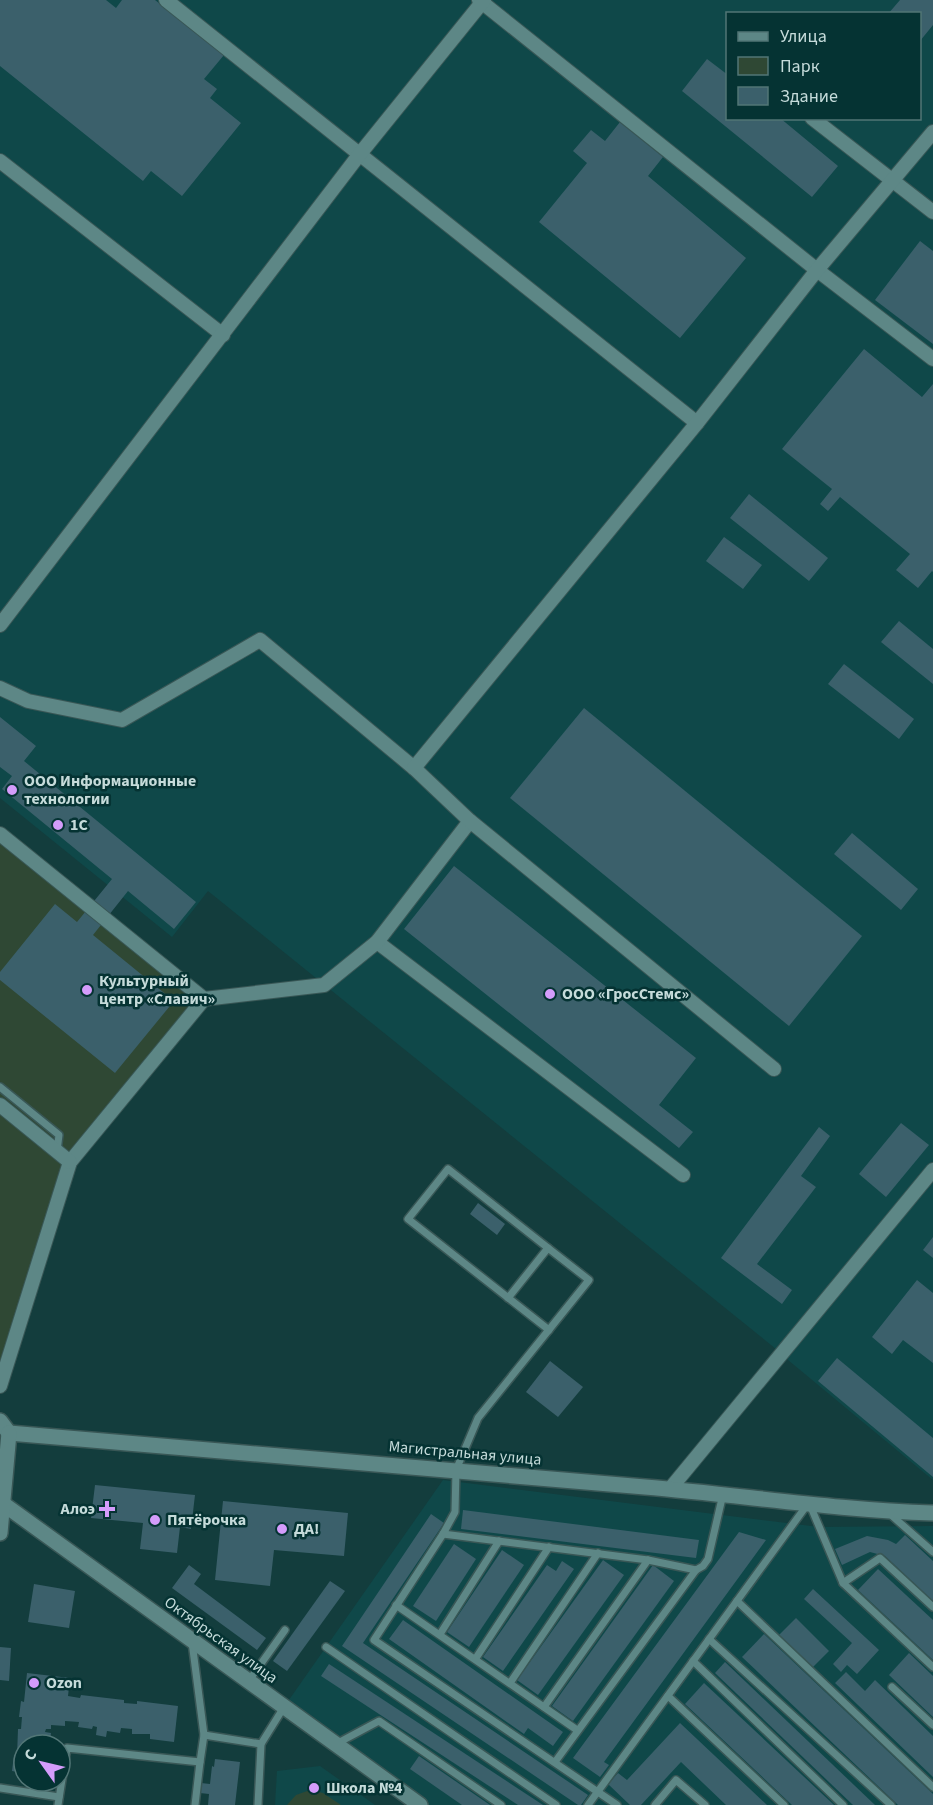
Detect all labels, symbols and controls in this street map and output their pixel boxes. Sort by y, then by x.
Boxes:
legend [726,12,921,120]
text: Улица [780,24,827,49]
text: Парк [780,54,820,79]
text: Здание [780,84,838,109]
place label: ООО Информационные технологии [24,770,196,810]
marker: ООО Информационные технологии [5,783,19,797]
place label: 1С [70,814,88,836]
marker: 1С [51,818,65,832]
place label: Культурный центр «Славич» [99,970,215,1010]
marker: Культурный центр «Славич» [80,983,94,997]
place label: ООО «ГросСтемс» [562,983,689,1005]
marker: ООО «ГросСтемс» [543,987,557,1001]
street label: Магистральная улица [388,1435,542,1471]
place label: Алоэ [59,1498,95,1520]
marker: Алоэ [100,1502,114,1516]
place label: Пятёрочка [167,1509,246,1531]
marker: Пятёрочка [148,1513,162,1527]
place label: ДА! [294,1518,319,1540]
marker: ДА! [275,1522,289,1536]
street label: Октябрьская улица [160,1591,282,1689]
place label: Ozon [46,1672,82,1694]
marker: Ozon [27,1676,41,1690]
north arrow [12,1733,72,1793]
text: С [19,1745,42,1765]
place label: Школа №4 [326,1777,403,1799]
marker: Школа №4 [307,1781,321,1795]

